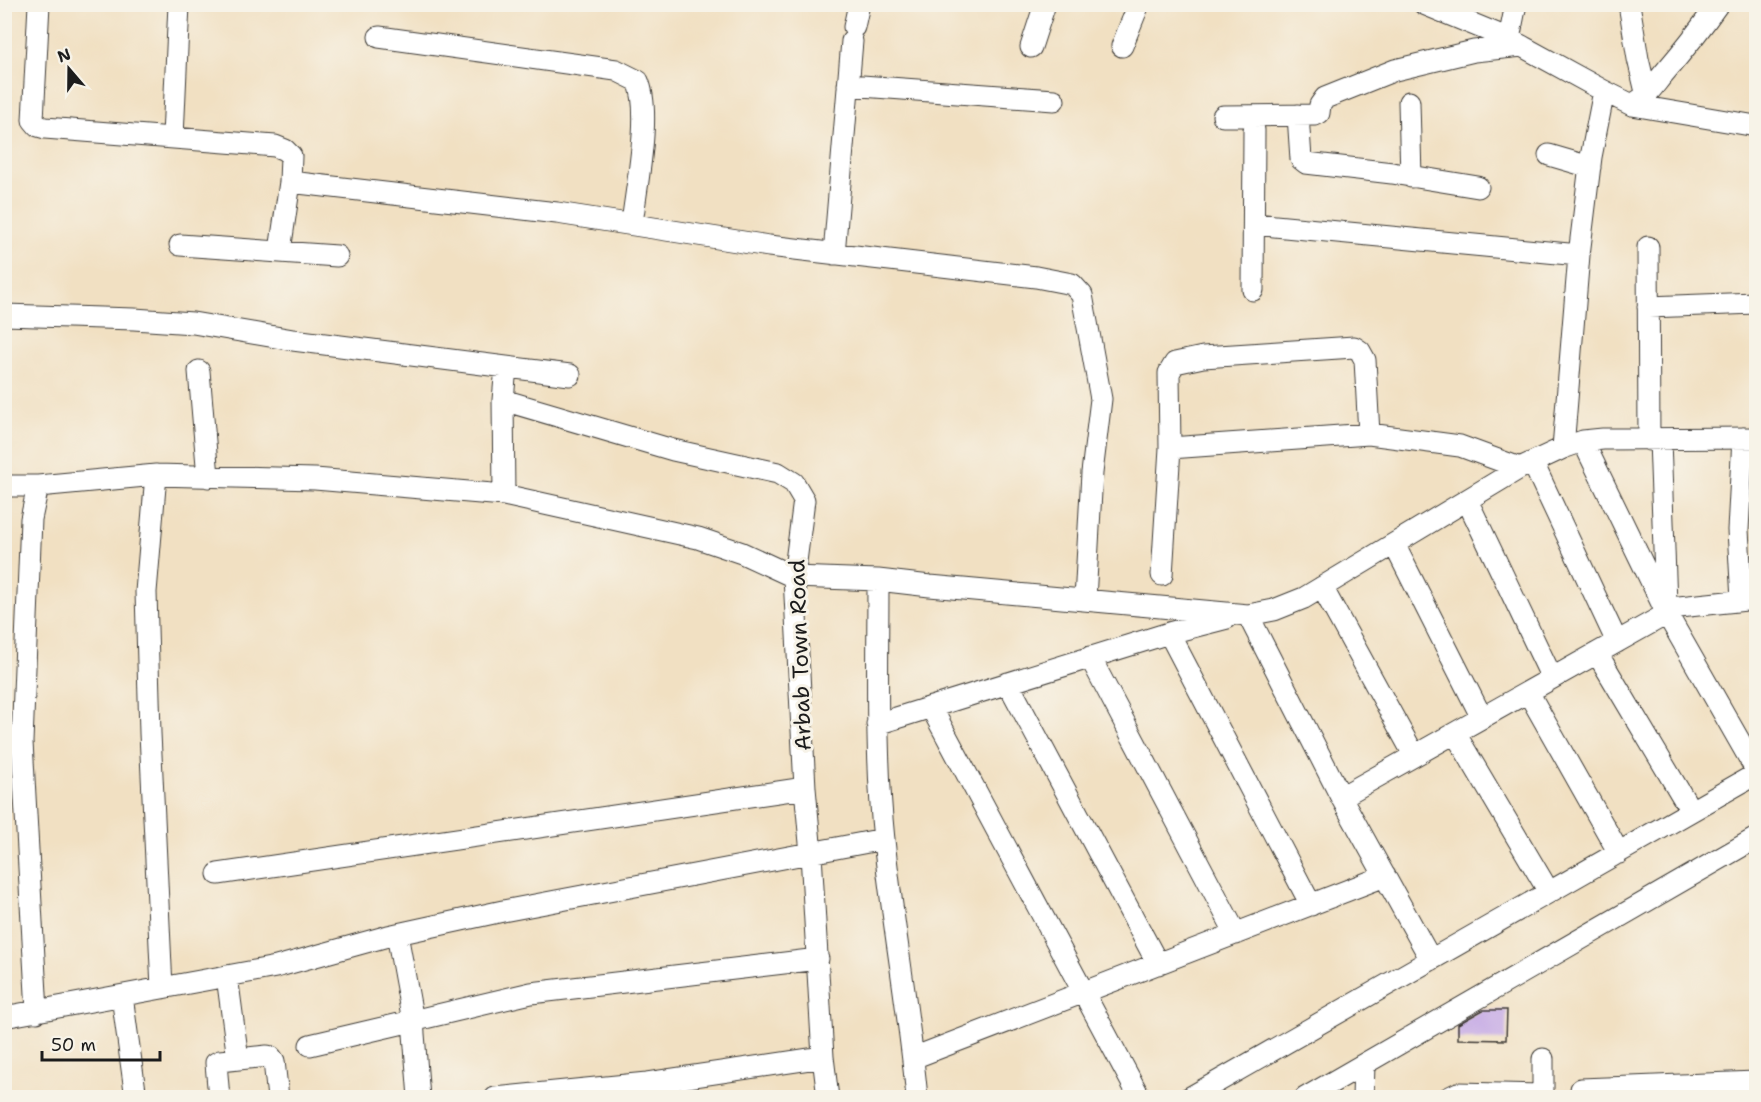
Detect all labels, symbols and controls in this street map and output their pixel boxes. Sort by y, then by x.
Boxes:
north arrow [39,39,99,99]
text: N [54,43,74,67]
street label: Arbab Town Road [782,559,818,751]
scale bar [42,1024,160,1062]
text: 50 m [51,1033,96,1057]

